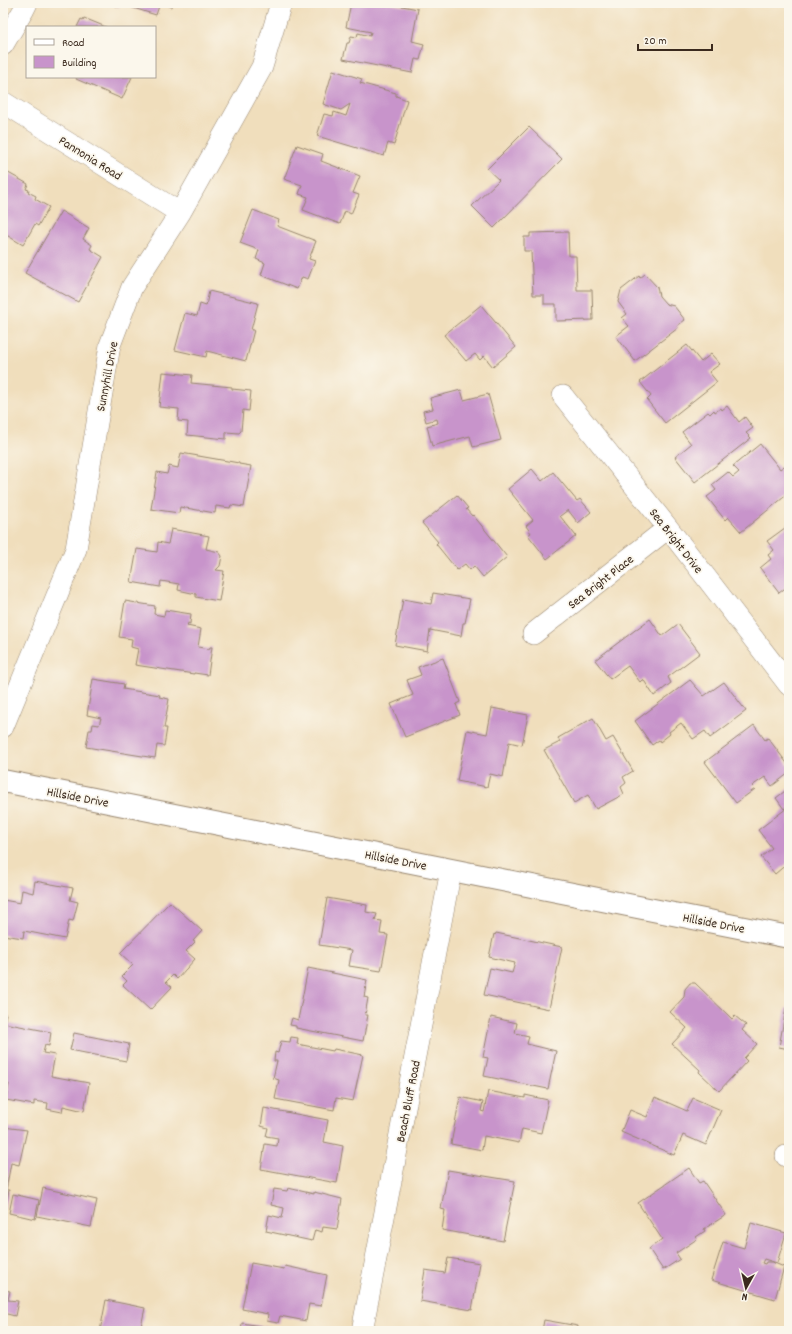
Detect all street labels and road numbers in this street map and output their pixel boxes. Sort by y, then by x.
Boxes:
street label: Pannonia Road [54,132,125,186]
street label: Sunnyhill Drive [92,339,125,413]
street label: Sea Bright Drive [643,505,707,578]
street label: Sea Bright Place [564,551,639,615]
street label: Hillside Drive [45,783,110,814]
street label: Hillside Drive [363,846,428,877]
street label: Hillside Drive [681,909,746,940]
street label: Beach Bluff Road [392,1059,427,1144]

